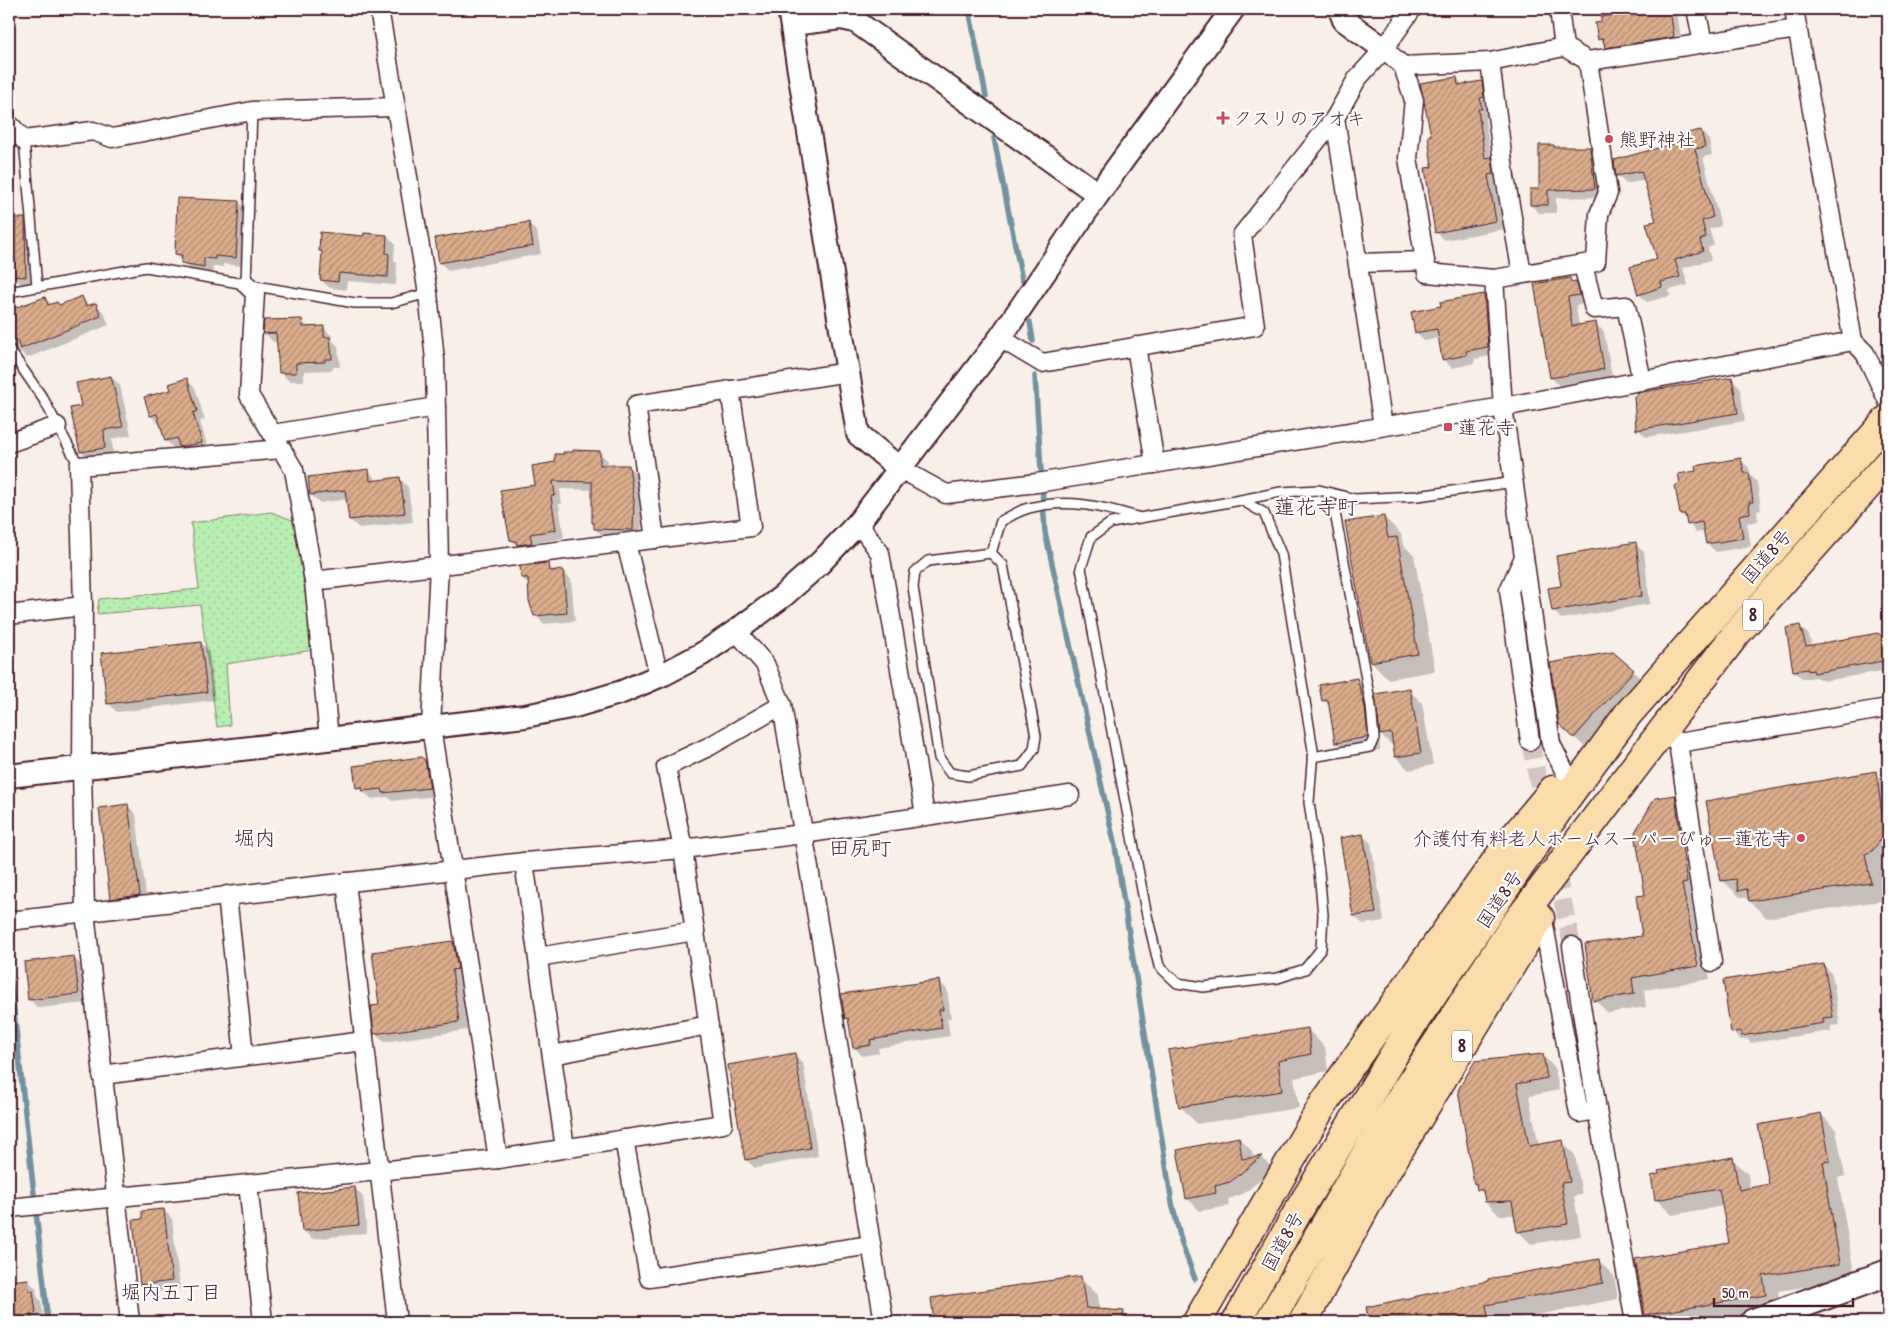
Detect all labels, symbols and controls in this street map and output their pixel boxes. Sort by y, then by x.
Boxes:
place label: クスリのアオキ [1233,105,1366,131]
marker: クスリのアオキ [1217,112,1229,124]
place label: 熊野神社 [1619,126,1695,152]
marker: 熊野神社 [1603,133,1615,145]
place label: 蓮花寺 [1458,414,1515,440]
marker: 蓮花寺 [1442,421,1454,433]
district label: 蓮花寺町 [1274,492,1358,521]
street label: 国道8号 [1735,523,1797,589]
road number: 8 [1743,600,1763,630]
district label: 堀内 [234,823,276,852]
place label: 介護付有料老人ホームスーパーびゅー蓮花寺 [1413,825,1791,851]
marker: 介護付有料老人ホームスーパーびゅー蓮花寺 [1795,832,1807,844]
district label: 田尻町 [829,833,892,862]
street label: 国道8号 [1470,865,1528,933]
road number: 8 [1452,1030,1472,1062]
street label: 国道8号 [1255,1206,1309,1276]
scale bar [1714,1276,1853,1308]
district label: 堀内五丁目 [121,1278,221,1305]
text: 50 m [1722,1282,1749,1303]

